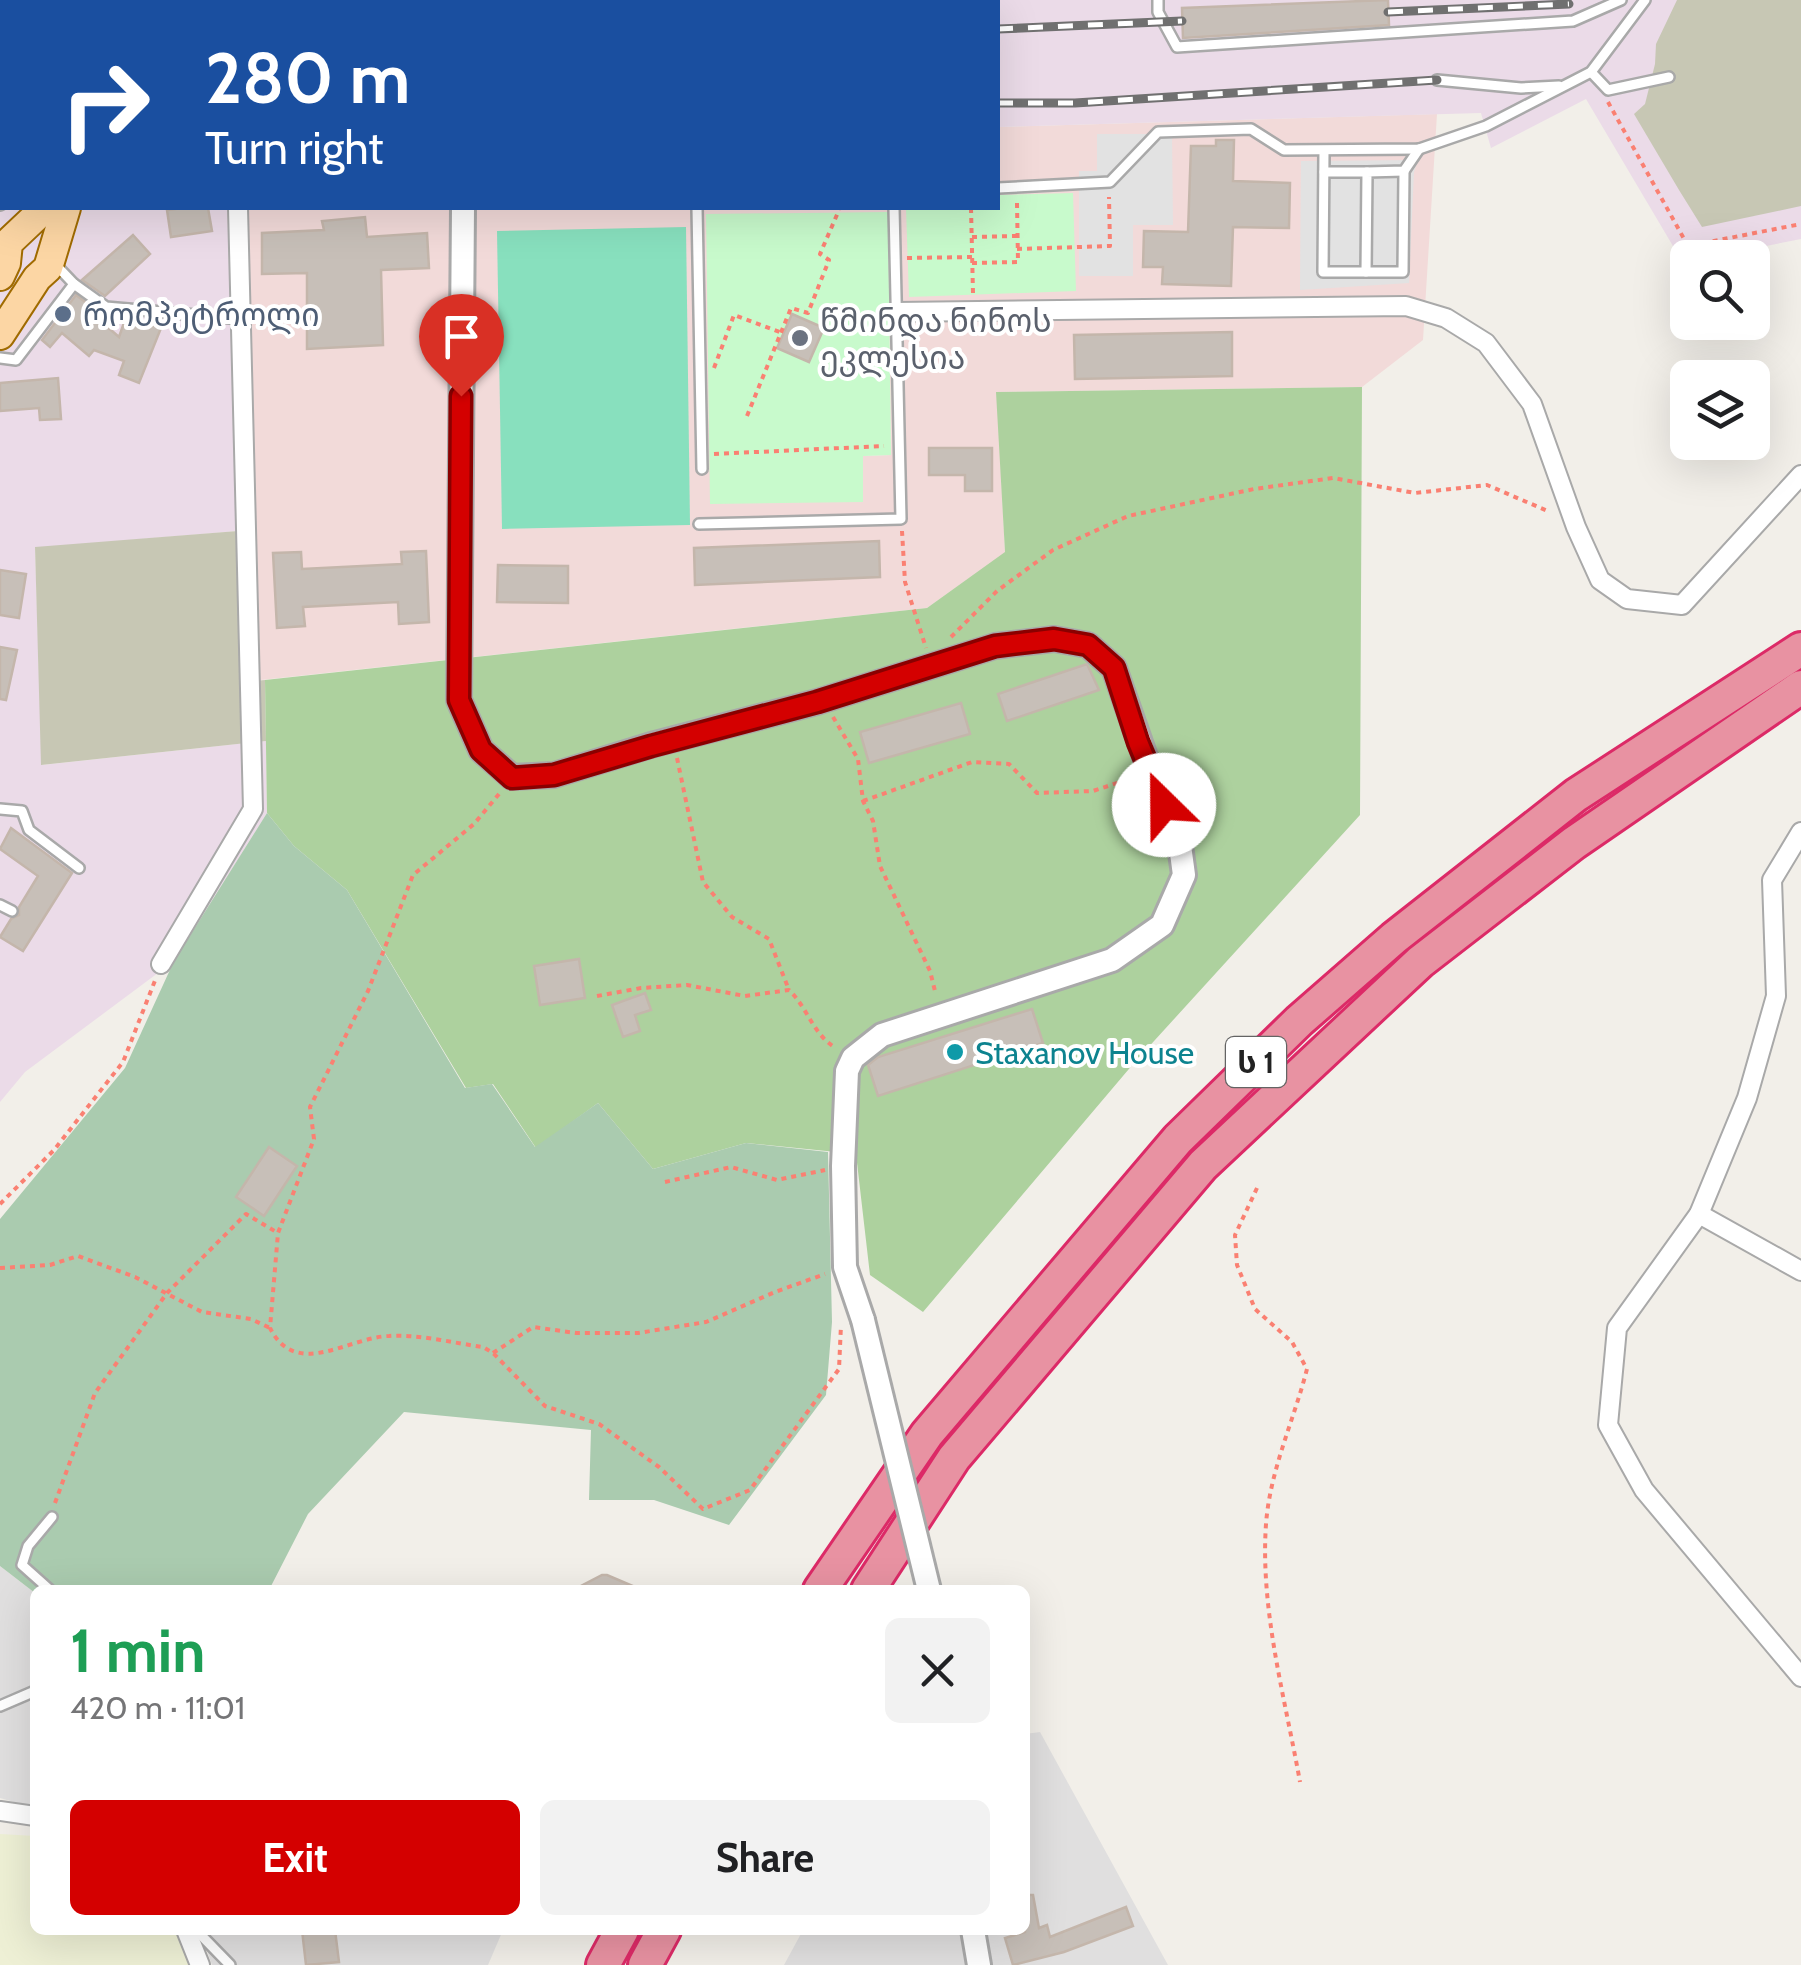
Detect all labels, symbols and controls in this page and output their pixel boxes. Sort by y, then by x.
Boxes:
text: 280 m [205,35,410,121]
icon: right [40,40,170,170]
text: Turn right [205,121,384,175]
map controls [1670,240,1770,460]
button: search [1670,240,1770,340]
pin [419,294,504,397]
place label: რომპეტროლი [83,295,320,335]
place label: წმინდა ნინოს ეკლესია [820,301,1052,378]
marker: რომპეტროლი [52,303,74,325]
icon: arrive [434,309,489,364]
marker: წმინდა ნინოს ეკლესია [789,327,811,349]
button: layers [1670,360,1770,460]
position arrow [1112,753,1216,857]
place label: Staxanov House [975,1033,1194,1072]
road number: ს 1 [1226,1037,1286,1087]
marker: Staxanov House [944,1041,966,1063]
text: 1 min [70,1614,205,1687]
button: close [885,1618,990,1723]
text: 420 m · 11:01 [70,1688,245,1727]
button: Exit [70,1800,520,1915]
button: Share [540,1800,990,1915]

